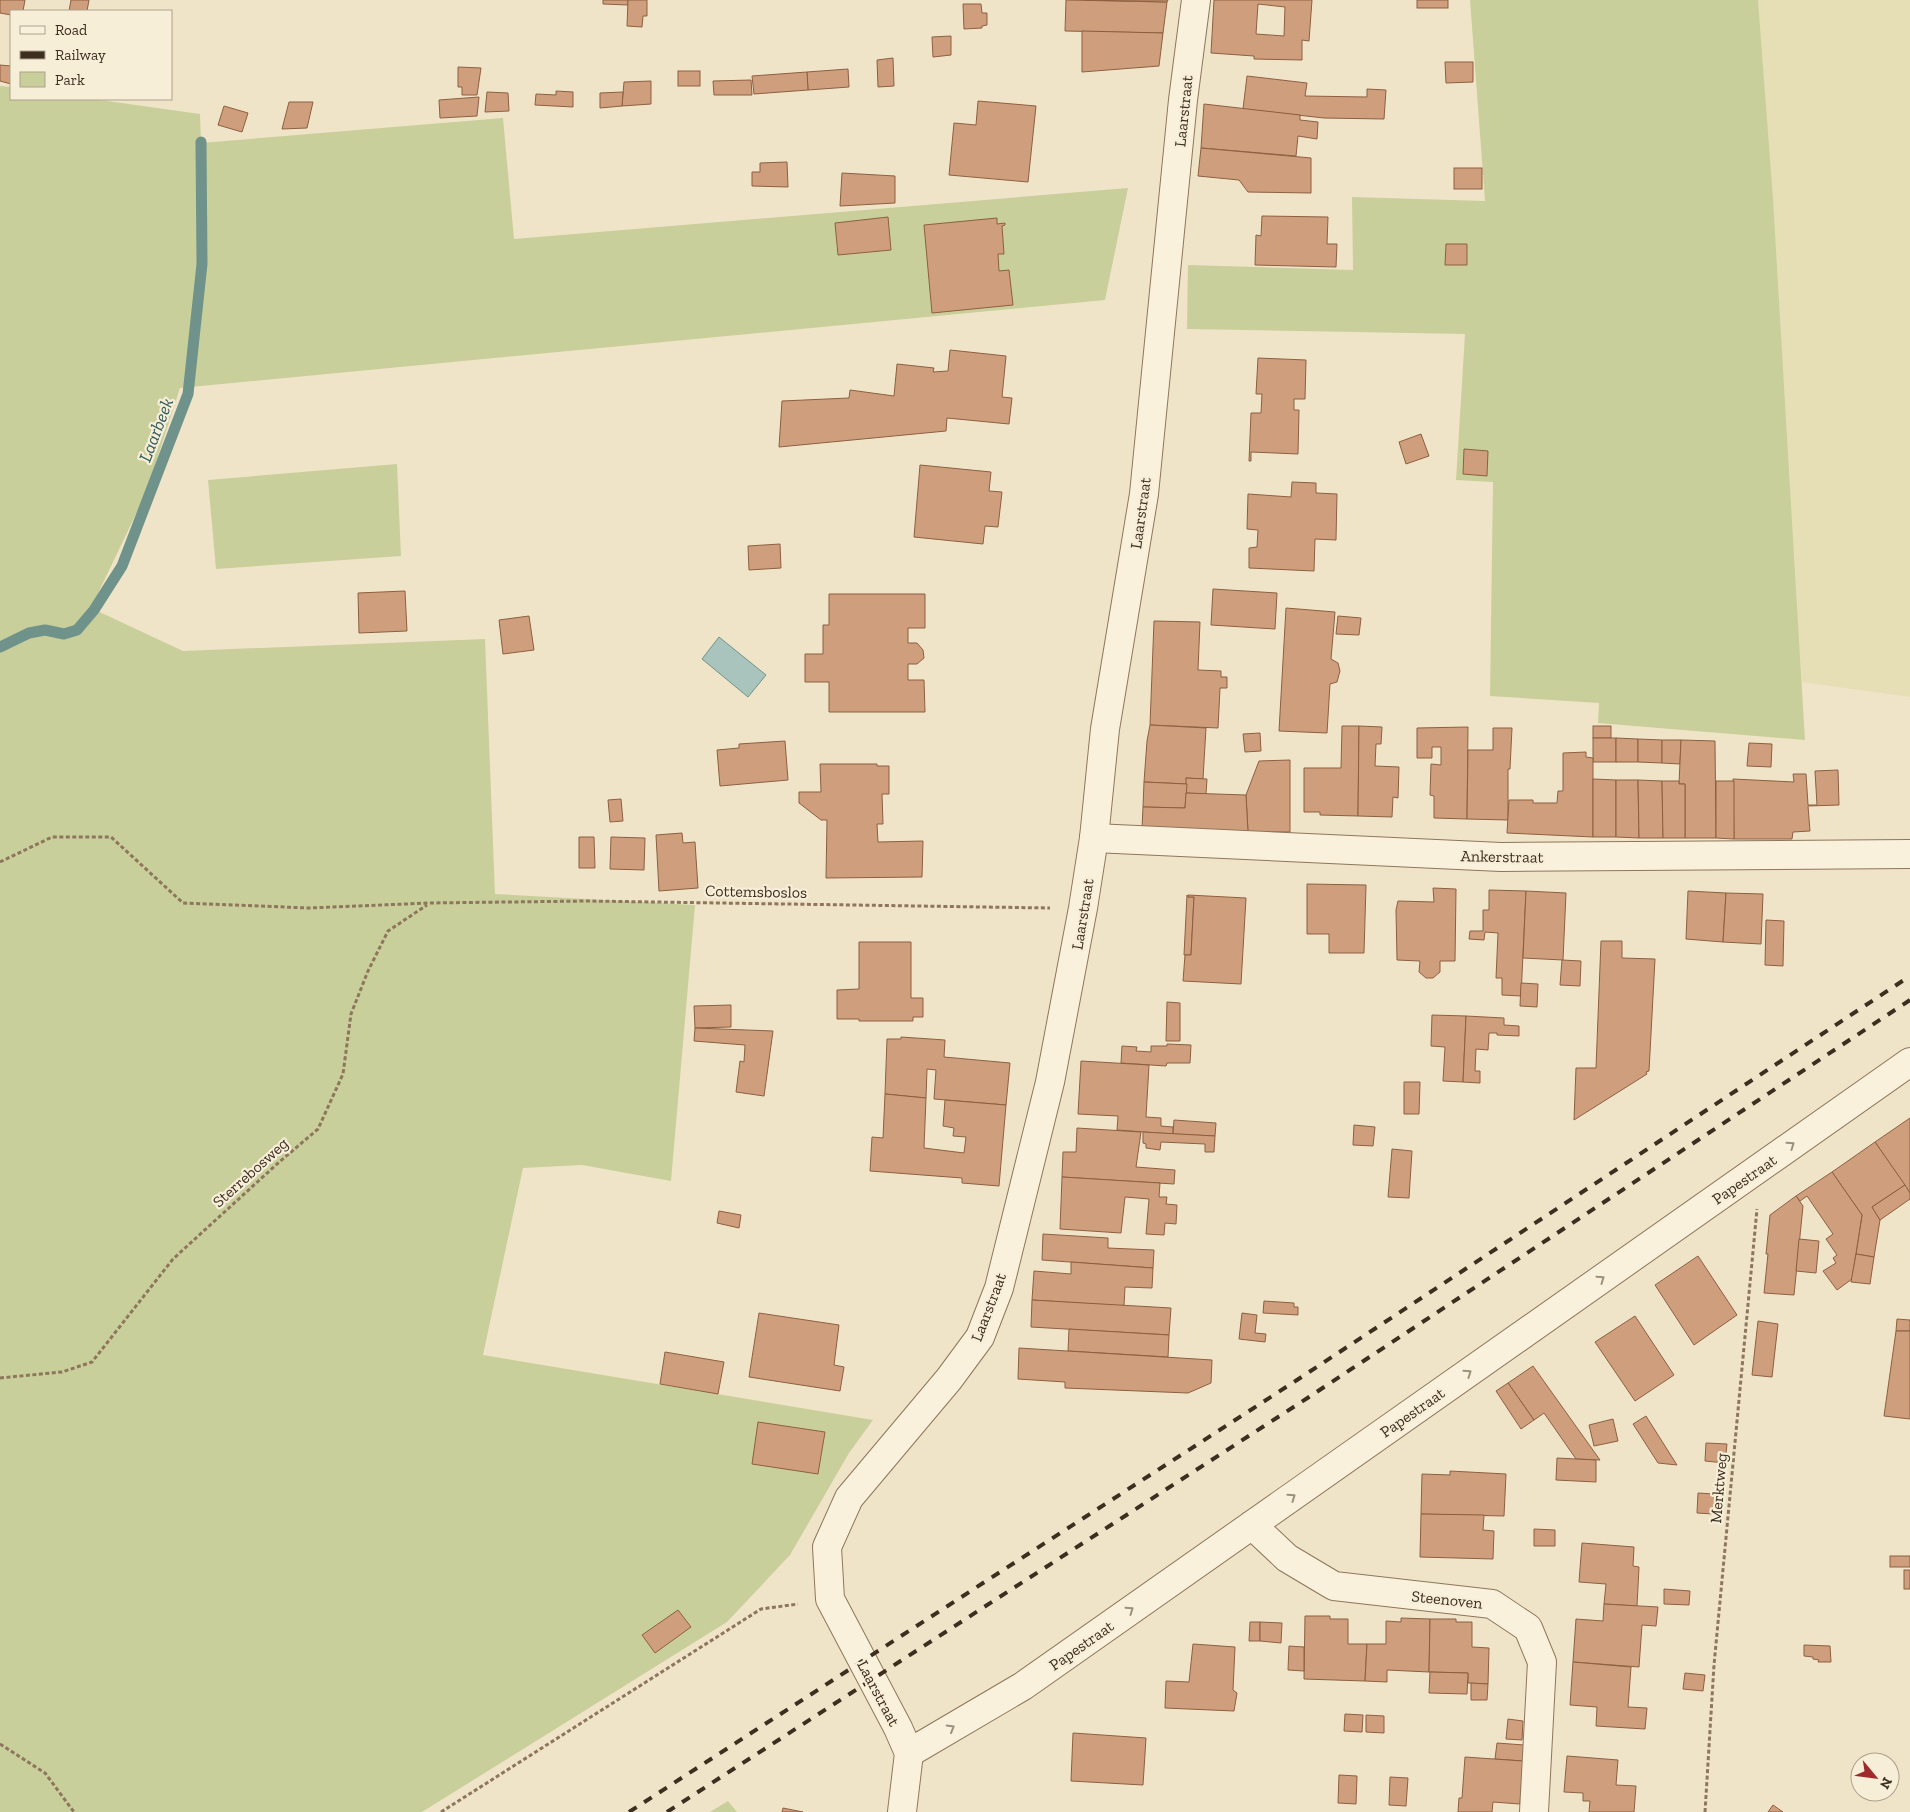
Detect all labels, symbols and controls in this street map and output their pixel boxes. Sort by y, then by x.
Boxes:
legend [10,10,172,100]
text: Road [55,21,88,39]
text: Railway [55,46,106,64]
text: Park [55,71,85,89]
street label: Laarstraat [1170,74,1197,148]
water label: Laarbeek [134,395,178,465]
street label: Laarstraat [1126,476,1155,550]
street label: Ankerstraat [1460,846,1544,867]
street label: Laarstraat [1067,877,1098,951]
street label: Cottemsboslos [705,881,807,902]
street label: Sterrebosweg [209,1133,292,1211]
one-way arrow [1785,1142,1795,1151]
street label: Papestraat [1708,1150,1780,1208]
street label: Laarstraat [967,1270,1010,1344]
one-way arrow [1595,1276,1605,1285]
one-way arrow [1462,1370,1472,1379]
street label: Papestraat [1376,1383,1448,1441]
street label: Merktweg [1706,1452,1731,1524]
one-way arrow [1286,1494,1296,1503]
street label: Steenoven [1411,1586,1484,1613]
one-way arrow [1125,1607,1134,1616]
street label: Papestraat [1045,1616,1117,1674]
street label: Laarstraat [853,1657,904,1730]
one-way arrow [945,1725,954,1735]
north arrow [1850,1752,1900,1802]
text: N [1876,1774,1896,1792]

